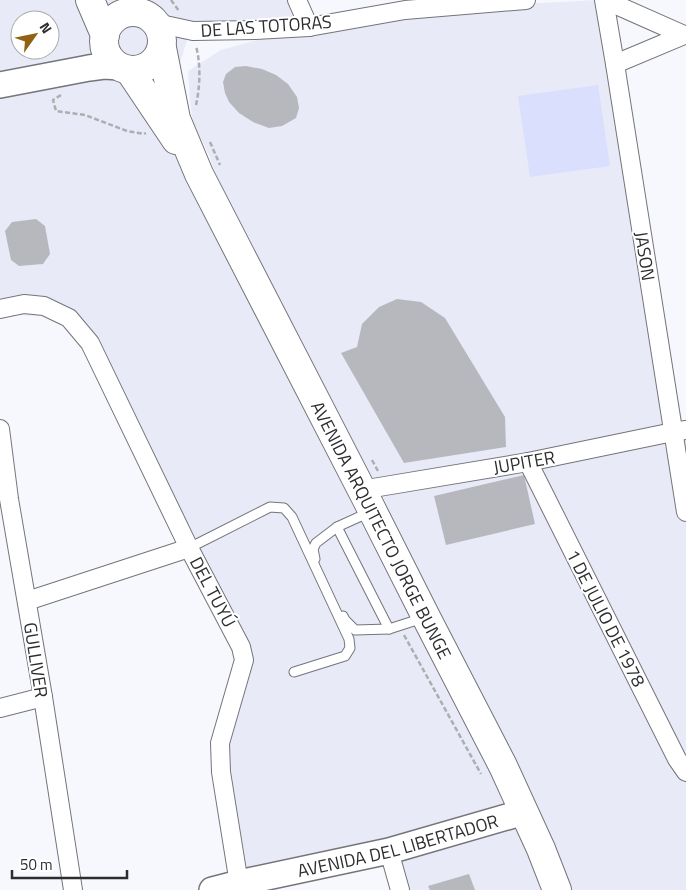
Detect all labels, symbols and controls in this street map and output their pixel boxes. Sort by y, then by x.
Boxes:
street label: DE LAS TOTORAS [200,8,332,44]
north arrow [10,10,60,60]
text: N [35,18,58,37]
street label: JASON [628,229,662,283]
street label: AVENIDA ARQUITECTO JORGE BUNGE [305,396,459,664]
street label: JUPITER [491,443,557,481]
street label: 1 DE JULIO DE 1978 [560,545,652,691]
street label: DEL TUYÚ [183,552,243,632]
street label: GULLIVER [17,620,55,700]
street label: AVENIDA DEL LIBERTADOR [295,807,501,884]
scale bar [12,848,128,880]
text: 50 m [20,853,53,876]

